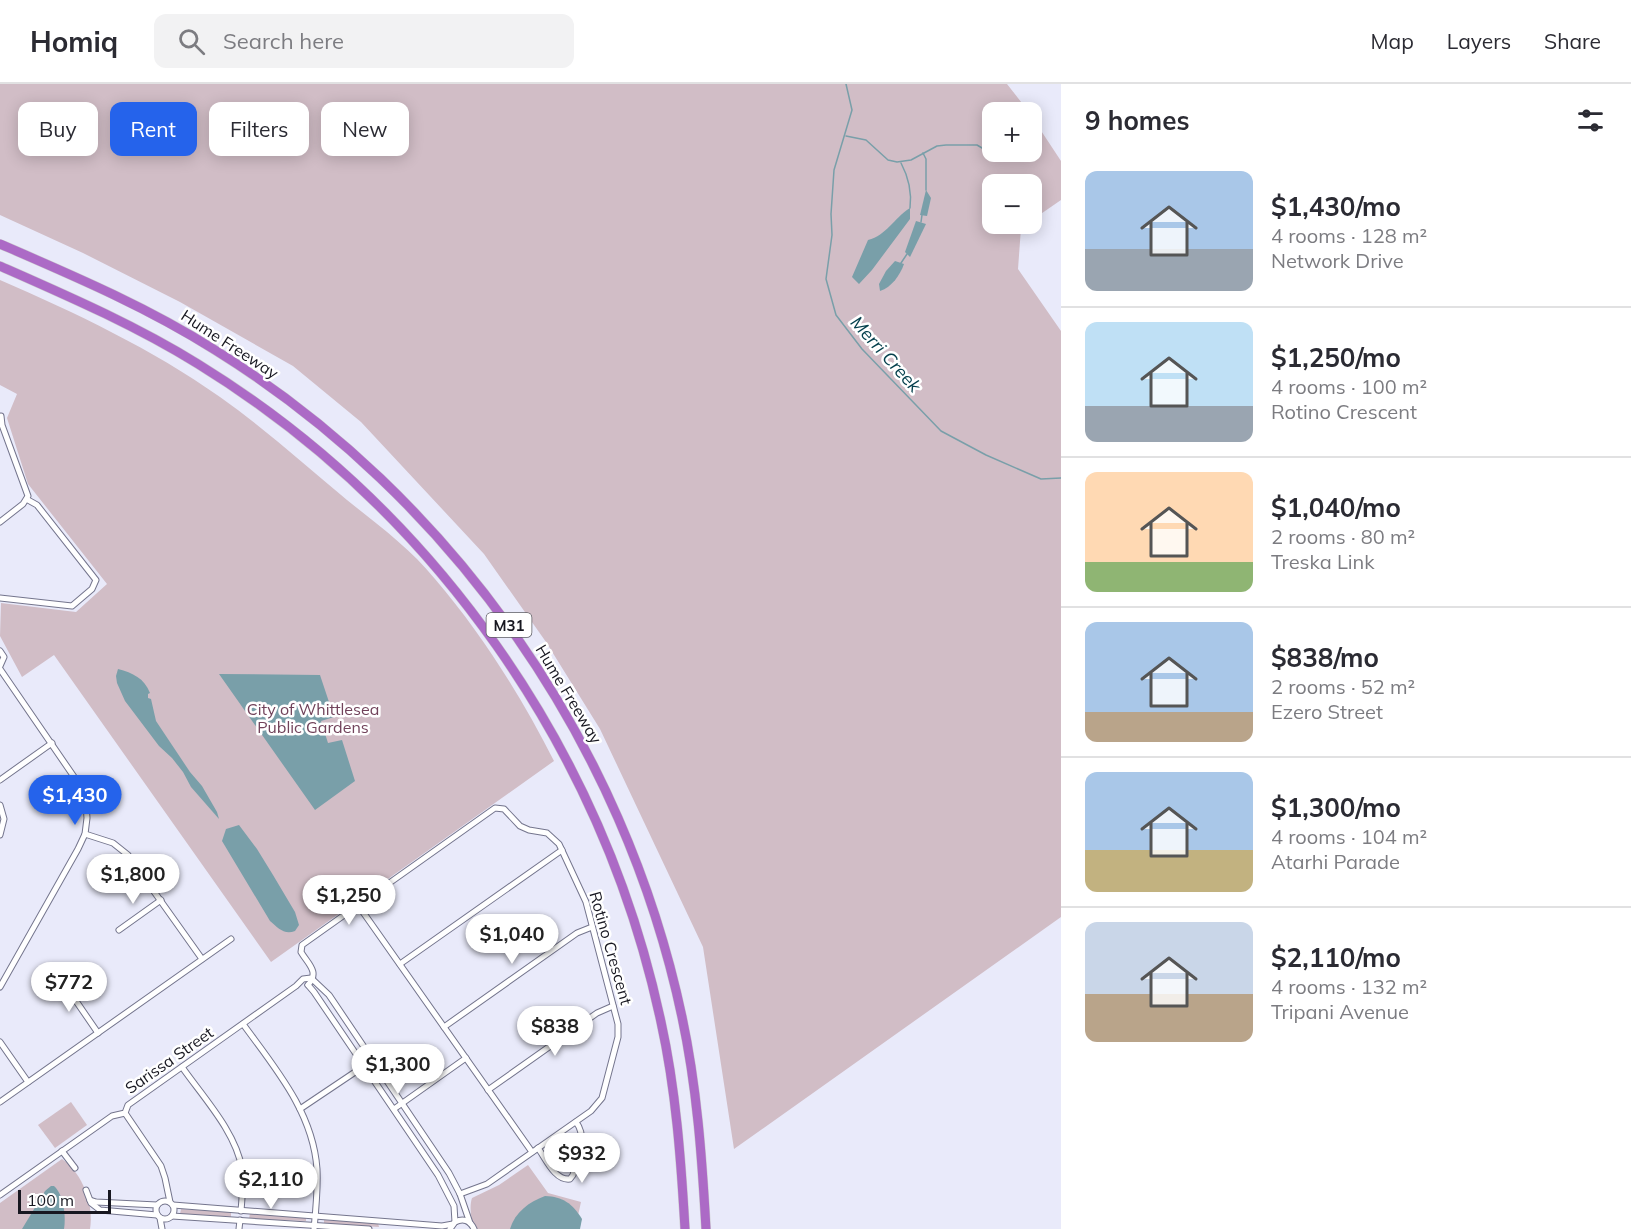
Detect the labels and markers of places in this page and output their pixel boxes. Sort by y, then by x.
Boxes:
pin: $1,430 [26,775,124,826]
pin: $1,800 [84,854,182,905]
pin: $1,250 [300,875,398,926]
pin: $1,040 [463,914,561,965]
pin: $772 [33,962,105,1013]
pin: $838 [519,1006,591,1057]
pin: $1,300 [349,1044,447,1095]
pin: $932 [546,1133,618,1184]
pin: $2,110 [222,1159,320,1210]

